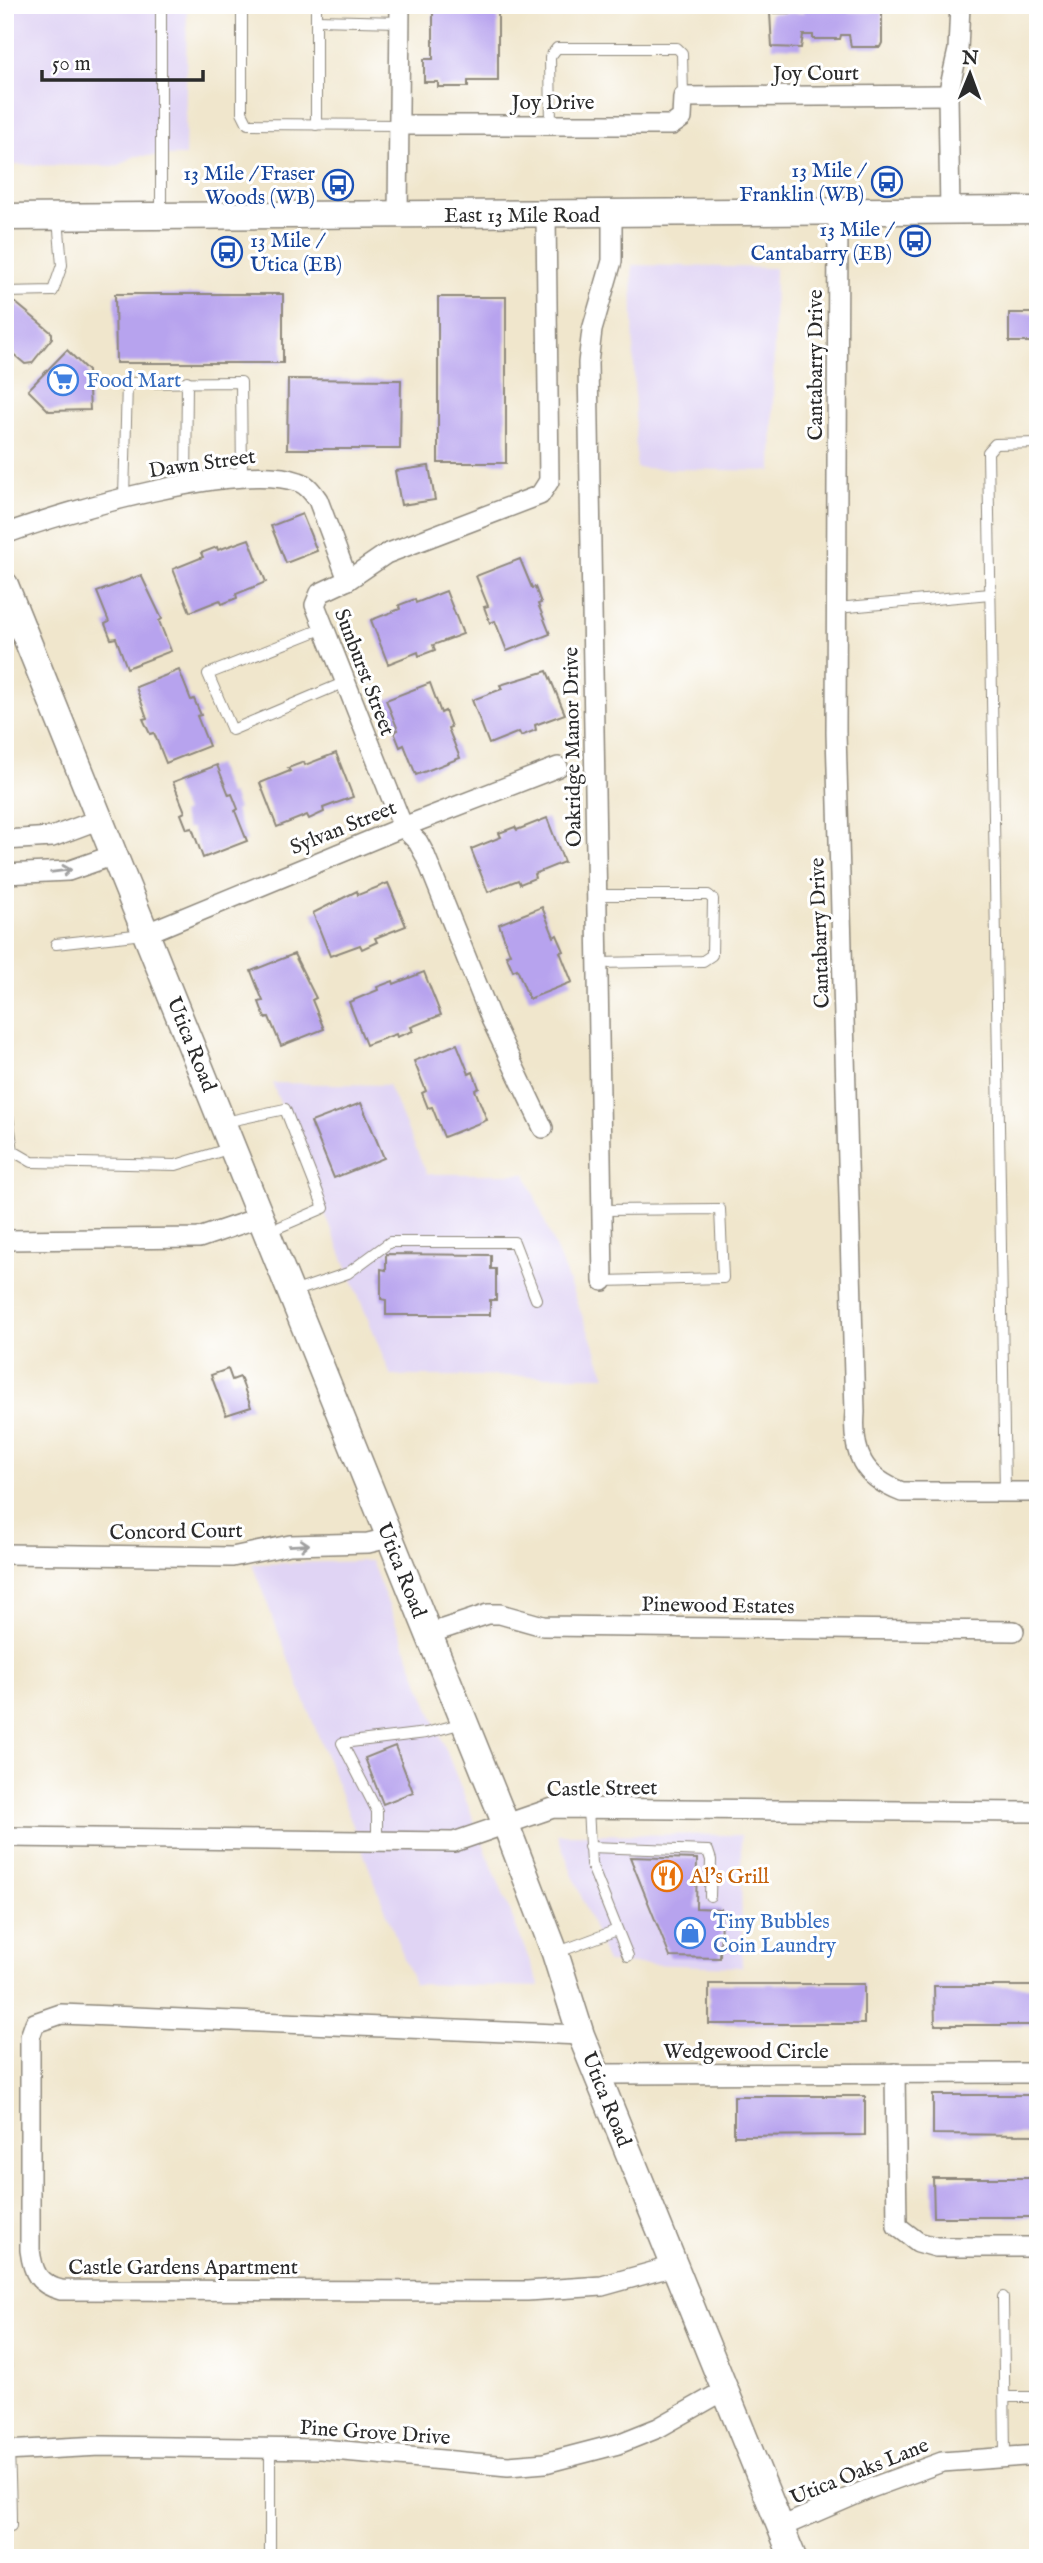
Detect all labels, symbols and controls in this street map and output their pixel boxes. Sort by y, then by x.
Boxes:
scale bar [42,38,203,82]
north arrow [934,38,1004,108]
text: N [961,47,979,71]
text: 50 m [52,51,91,78]
street label: Joy Court [771,61,859,88]
street label: Joy Drive [510,90,595,117]
place label: 13 Mile / Franklin (WB) [739,158,868,209]
place label: 13 Mile / Fraser Woods (WB) [183,161,315,212]
bus stop icon: 13 Mile / Franklin (WB) [870,165,904,199]
bus stop icon: 13 Mile / Fraser Woods (WB) [321,168,355,202]
street label: East 13 Mile Road [444,203,601,230]
place label: 13 Mile / Cantabarry (EB) [751,217,896,268]
bus stop icon: 13 Mile / Cantabarry (EB) [898,224,932,258]
place label: 13 Mile / Utica (EB) [250,228,342,279]
bus stop icon: 13 Mile / Utica (EB) [210,235,244,269]
street label: Cantabarry Drive [803,289,830,441]
supermarket icon: Food Mart [46,363,80,397]
place label: Food Mart [86,368,181,395]
street label: Dawn Street [147,444,257,485]
street label: Sunburst Street [327,605,400,740]
street label: Oakridge Manor Drive [558,646,589,847]
street label: Sylvan Street [286,795,401,862]
street label: Cantabarry Drive [804,857,837,1009]
one-way arrow [49,864,72,877]
street label: Utica Road [159,993,222,1097]
street label: Concord Court [109,1518,243,1547]
street label: Utica Road [369,1519,432,1623]
one-way arrow [287,1539,310,1552]
street label: Pinewood Estates [641,1592,795,1621]
street label: Castle Street [546,1775,658,1804]
restaurant icon: Al's Grill [650,1859,684,1893]
place label: Al's Grill [689,1864,769,1891]
place label: Tiny Bubbles Coin Laundry [713,1909,837,1960]
shop icon: Tiny Bubbles Coin Laundry [673,1916,707,1950]
street label: Wedgewood Circle [663,2039,829,2066]
street label: Utica Road [574,2048,637,2152]
street label: Castle Gardens Apartment [68,2255,298,2282]
street label: Pine Grove Drive [299,2415,452,2452]
street label: Utica Oaks Lane [786,2432,933,2512]

